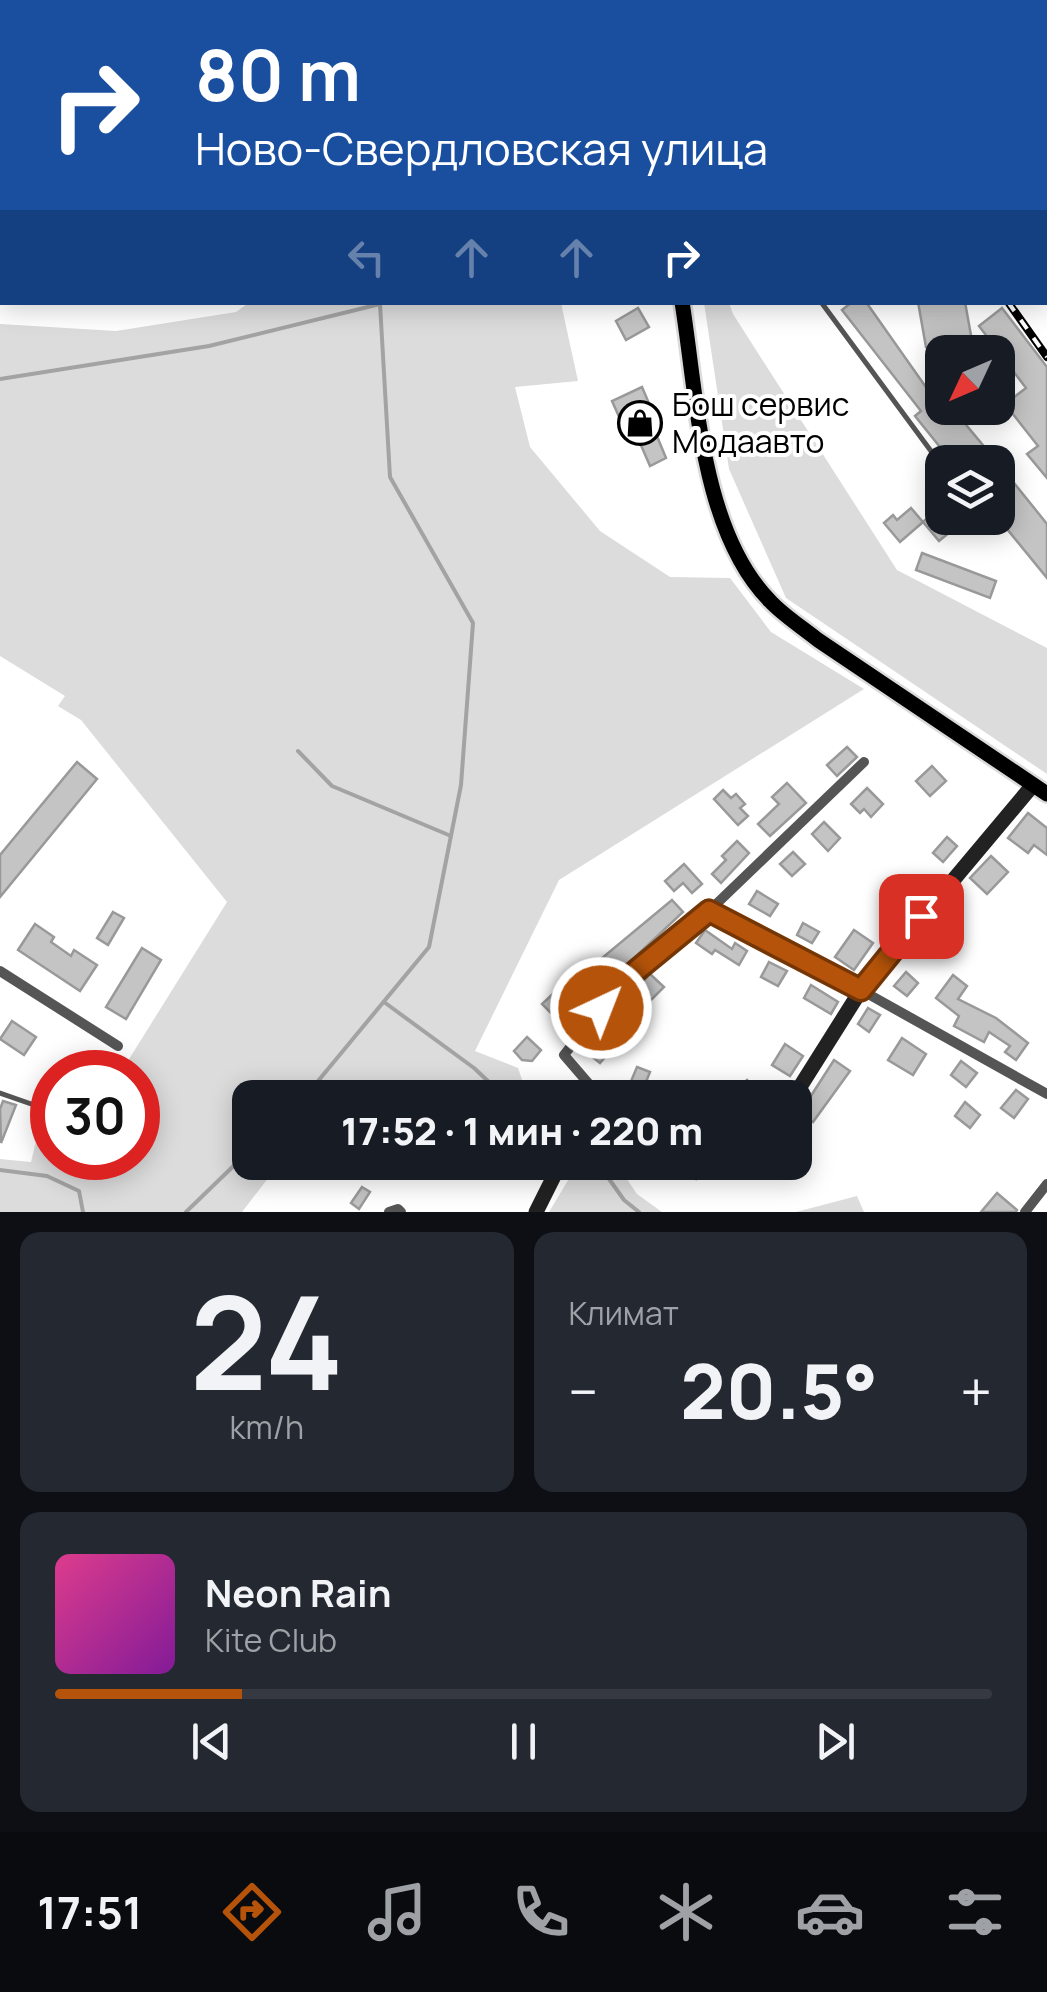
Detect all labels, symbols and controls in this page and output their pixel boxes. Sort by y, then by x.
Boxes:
text: 80 m [195,26,361,122]
icon: right [30,40,160,170]
text: Ново-Свердловская улица [195,117,768,179]
icon: left [339,230,394,285]
icon: ahead [444,230,499,285]
icon: ahead [549,230,604,285]
icon: right [654,230,709,285]
north arrow [925,335,1015,425]
map controls [925,335,1015,535]
place label: Бош сервис Модаавто [672,382,849,463]
shop icon: Бош сервис Модаавто [617,400,663,446]
button: layers [925,445,1015,535]
pin [879,874,964,959]
icon: arrive [894,889,949,944]
position arrow [549,956,653,1060]
speed limit sign: 30 [30,1050,160,1180]
text: 17:52 · 1 мин · 220 m [341,1104,703,1156]
text: 24 [190,1251,344,1429]
text: Климат [569,1291,679,1335]
text: 20.5° [680,1339,878,1442]
text: − [569,1353,598,1429]
text: + [960,1353,992,1429]
text: km/h [230,1405,304,1449]
text: Neon Rain [205,1566,391,1618]
text: Kite Club [205,1618,337,1662]
icon: previous [184,1714,239,1769]
icon: pause [496,1714,551,1769]
icon: next [808,1714,863,1769]
icon: directions [217,1877,287,1947]
icon: music [362,1877,432,1947]
icon: phone [506,1877,576,1947]
icon: climate [651,1877,721,1947]
icon: car [795,1877,865,1947]
icon: filters [940,1877,1010,1947]
text: 17:51 [37,1881,142,1943]

